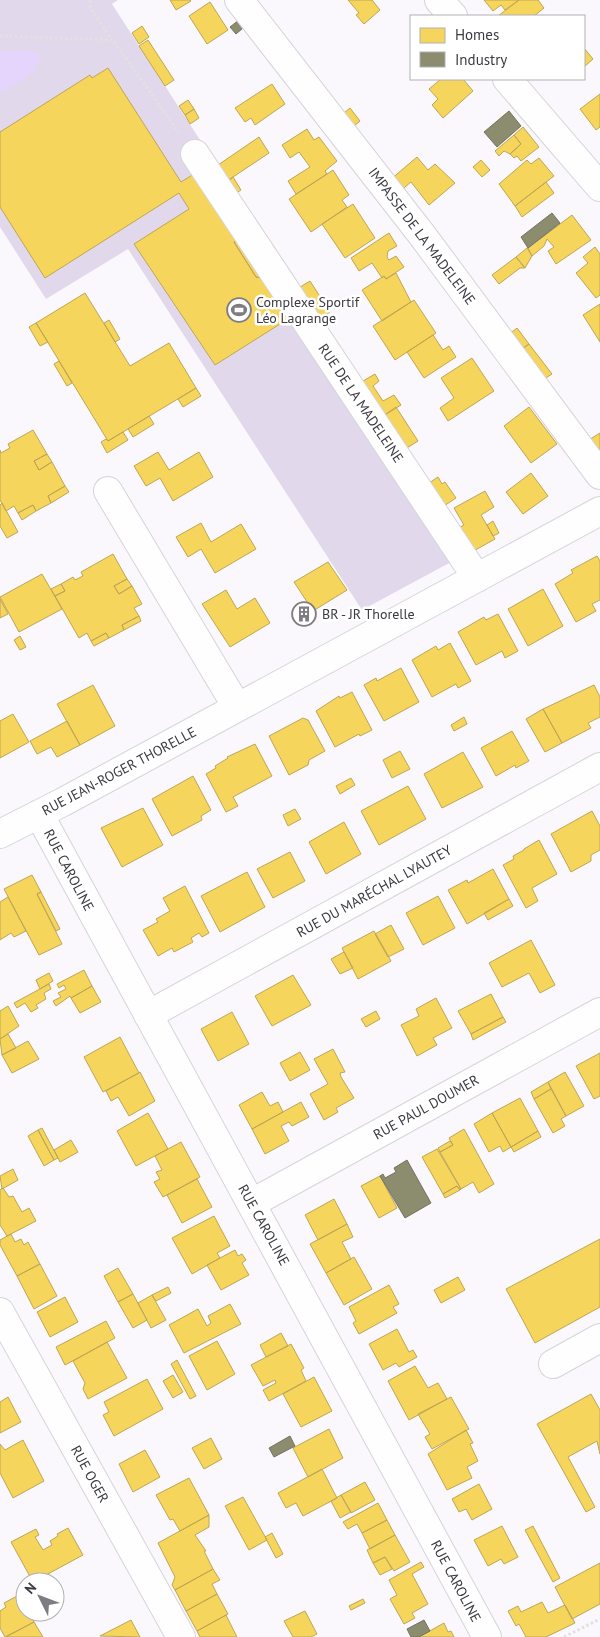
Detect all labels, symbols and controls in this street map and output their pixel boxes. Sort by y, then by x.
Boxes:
legend [410,15,585,80]
text: Homes [455,25,499,44]
text: Industry [455,50,507,69]
street label: IMPASSE DE LA MADELEINE [365,164,479,308]
place label: Complexe Sportif Léo Lagrange [256,293,360,327]
sports icon: Complexe Sportif Léo Lagrange [226,297,252,323]
street label: RUE DE LA MADELEINE [315,340,407,466]
building icon: BR - JR Thorelle [291,601,317,627]
place label: BR - JR Thorelle [322,605,415,623]
street label: RUE JEAN-ROGER THORELLE [39,723,199,819]
street label: RUE CAROLINE [40,826,98,914]
street label: RUE DU MARÉCHAL LYAUTEY [293,841,455,941]
street label: RUE PAUL DOUMER [370,1070,482,1144]
street label: RUE CAROLINE [234,1181,294,1269]
street label: RUE OGER [67,1442,113,1506]
street label: RUE CAROLINE [427,1537,485,1625]
north arrow [15,1572,65,1622]
text: N [21,1579,40,1598]

